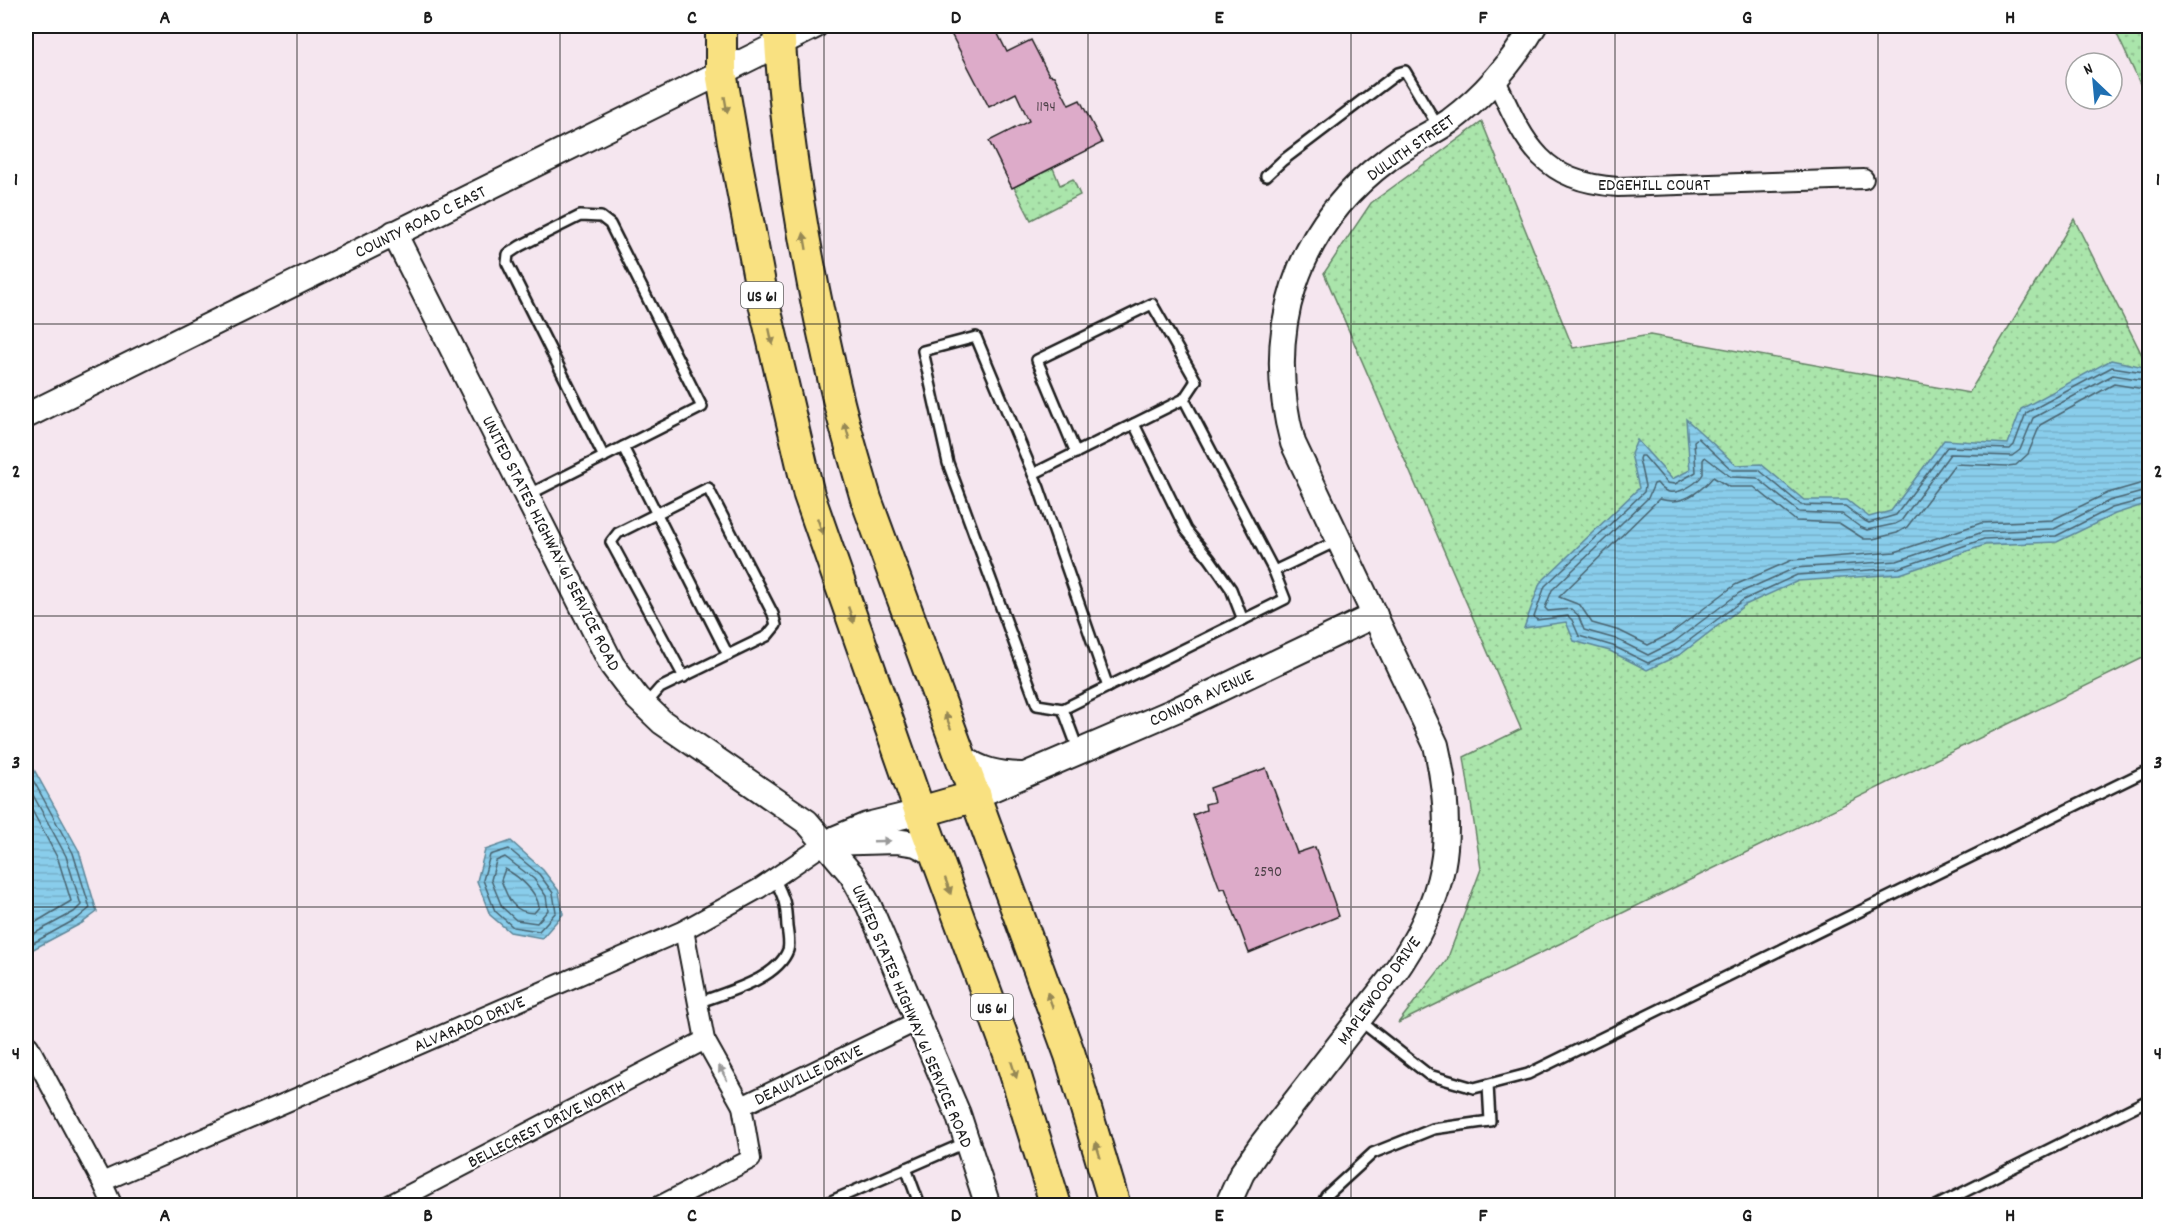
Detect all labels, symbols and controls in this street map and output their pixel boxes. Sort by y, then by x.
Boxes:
text: A [160,5,171,33]
text: B [423,5,433,33]
text: C [687,5,697,33]
text: D [951,5,962,33]
text: E [1214,5,1224,33]
text: F [1479,5,1489,33]
text: G [1742,5,1752,33]
text: H [2005,5,2015,33]
north arrow [2064,51,2124,111]
text: N [2080,58,2097,82]
one-way arrow [722,95,731,114]
house number: 1194 [1036,97,1056,119]
street label: DULUTH STREET [1362,110,1460,189]
text: 1 [14,167,18,195]
text: 1 [2156,167,2160,195]
street label: EDGEHILL COURT [1598,174,1710,199]
street label: COUNTY ROAD C EAST [351,181,491,266]
one-way arrow [800,231,809,250]
road number: US 61 [741,282,783,308]
one-way arrow [767,328,777,346]
street label: UNITED STATES HIGHWAY 61 SERVICE ROAD [474,412,625,676]
one-way arrow [842,422,851,440]
text: 2 [12,459,20,487]
text: 2 [2154,459,2162,487]
one-way arrow [816,517,825,535]
one-way arrow [847,606,857,624]
street label: CONNOR AVENUE [1146,664,1258,734]
one-way arrow [943,712,953,730]
text: 3 [12,750,20,778]
text: 3 [2154,750,2162,778]
one-way arrow [873,837,892,846]
house number: 2590 [1254,862,1282,884]
one-way arrow [944,877,953,895]
street label: UNITED STATES HIGHWAY 61 SERVICE ROAD [844,882,978,1152]
street label: MAPLEWOOD DRIVE [1332,932,1428,1051]
one-way arrow [1044,990,1054,1008]
street label: ALVARADO DRIVE [411,991,529,1060]
road number: US 61 [971,994,1013,1020]
street label: DEAUVILLE DRIVE [751,1039,867,1113]
text: 4 [12,1041,20,1069]
text: 4 [2154,1041,2162,1069]
one-way arrow [1010,1061,1019,1079]
one-way arrow [718,1065,729,1081]
street label: BELLECREST DRIVE NORTH [464,1075,630,1176]
one-way arrow [1093,1140,1103,1158]
text: A [160,1203,171,1231]
text: B [423,1203,433,1231]
text: C [687,1203,697,1231]
text: D [951,1203,962,1231]
text: E [1214,1203,1224,1231]
text: F [1479,1203,1489,1231]
text: G [1742,1203,1752,1231]
text: H [2005,1203,2015,1231]

